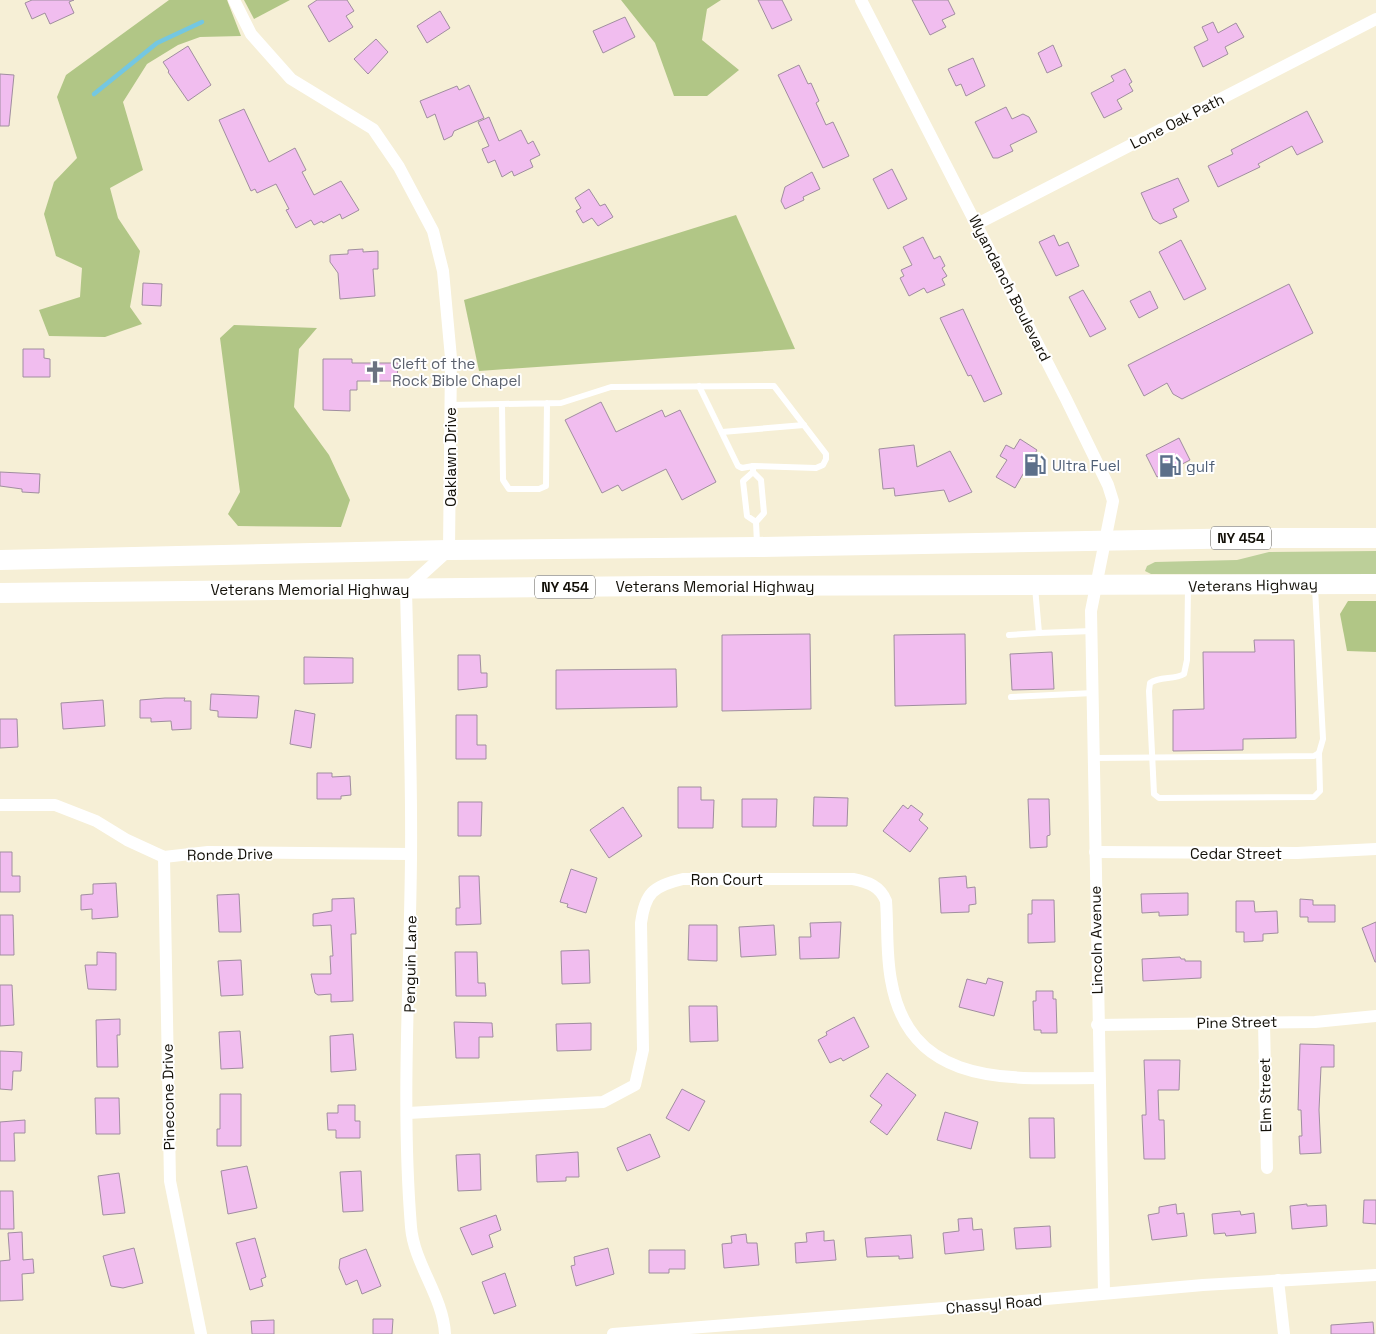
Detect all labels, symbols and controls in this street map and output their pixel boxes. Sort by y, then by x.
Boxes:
street label: Lone Oak Path [1127,89,1227,153]
street label: Wyandanch Boulevard [965,212,1055,364]
place label: Cleft of the Rock Bible Chapel [392,354,521,390]
church icon: Cleft of the Rock Bible Chapel [362,359,388,385]
street label: Oaklawn Drive [441,407,460,507]
fuel station icon: Ultra Fuel [1022,452,1048,478]
fuel station icon: gulf [1157,453,1183,479]
place label: Ultra Fuel [1052,456,1120,475]
place label: gulf [1186,457,1215,476]
road number: NY 454 [1211,526,1271,550]
street label: Veterans Highway [1188,574,1318,596]
road number: NY 454 [535,576,595,598]
street label: Veterans Memorial Highway [615,577,815,596]
street label: Veterans Memorial Highway [210,580,410,599]
street label: Ronde Drive [187,844,273,864]
street label: Cedar Street [1190,844,1282,863]
street label: Ron Court [691,870,763,889]
street label: Lincoln Avenue [1086,885,1106,995]
street label: Penguin Lane [400,915,420,1013]
street label: Pine Street [1197,1012,1277,1032]
street label: Pinecone Drive [158,1043,178,1151]
street label: Elm Street [1255,1057,1275,1133]
street label: Chassyl Road [945,1290,1043,1318]

